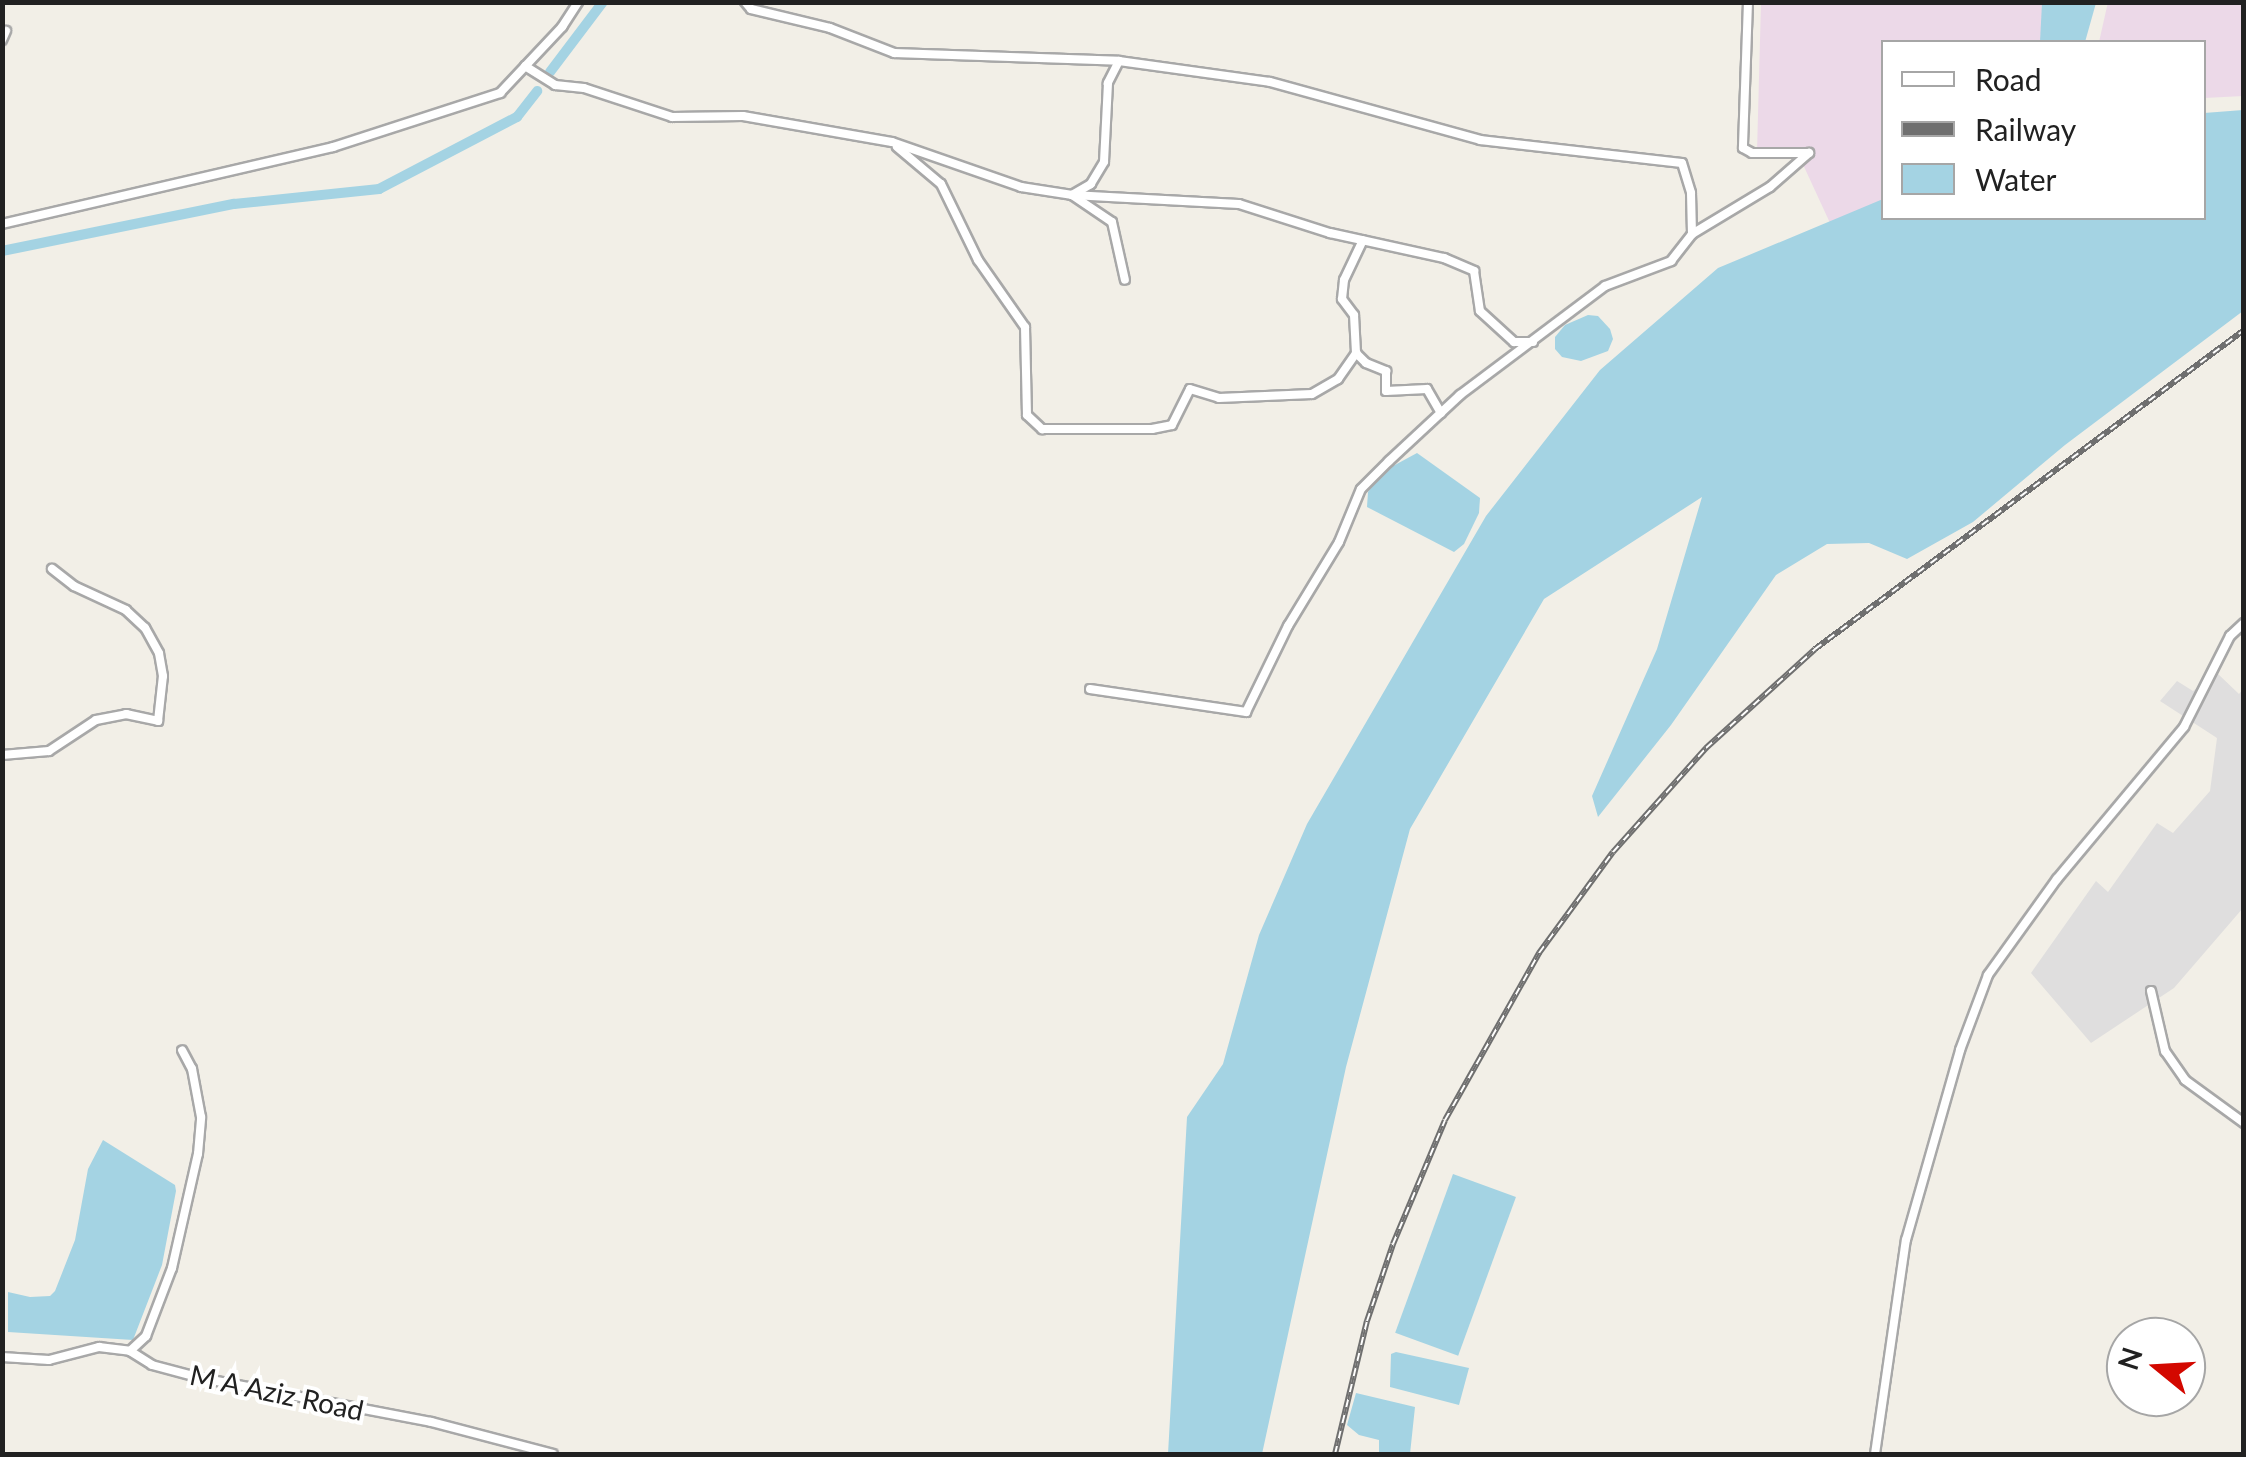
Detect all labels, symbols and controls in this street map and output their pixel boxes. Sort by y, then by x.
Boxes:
legend [1881,40,2206,220]
text: Road [1975,61,2042,97]
text: Railway [1975,111,2076,147]
text: Water [1975,161,2057,197]
north arrow [2106,1317,2206,1417]
text: N [2110,1343,2149,1374]
street label: M A Aziz Road [186,1357,368,1427]

